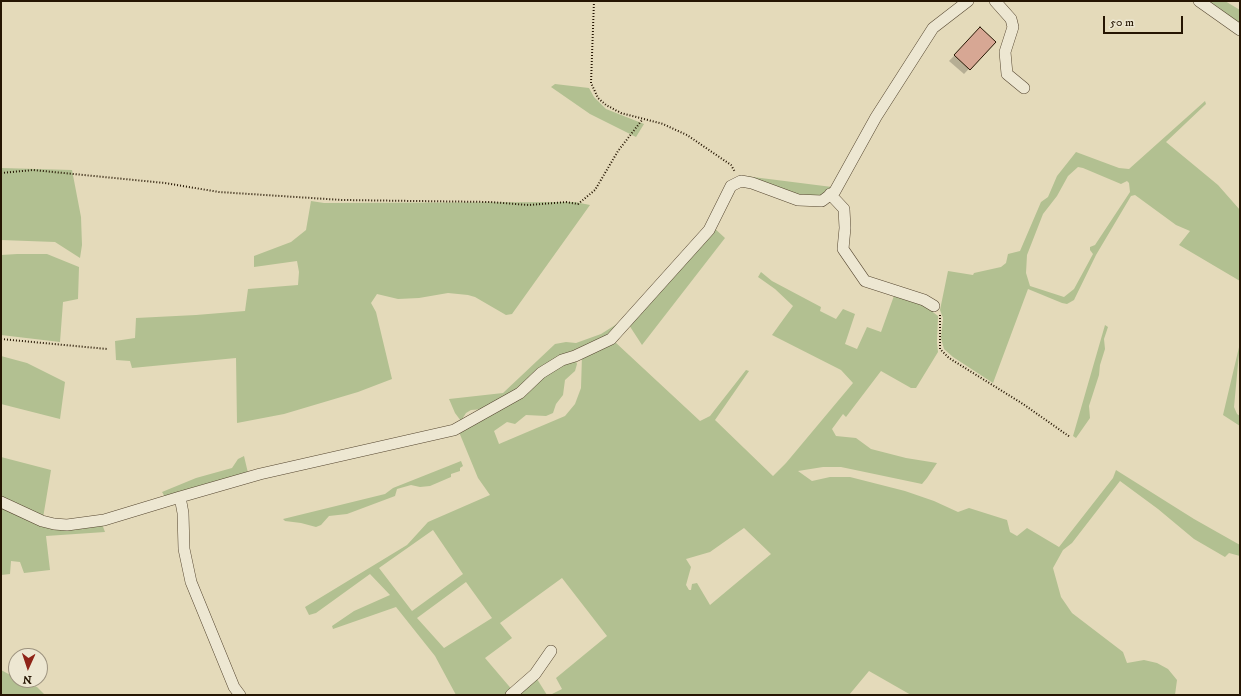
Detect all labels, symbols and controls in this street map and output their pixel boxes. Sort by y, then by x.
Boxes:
scale bar [1105,8,1185,34]
text: 50 m [1110,15,1134,30]
north arrow [8,648,48,688]
text: N [23,672,32,686]

